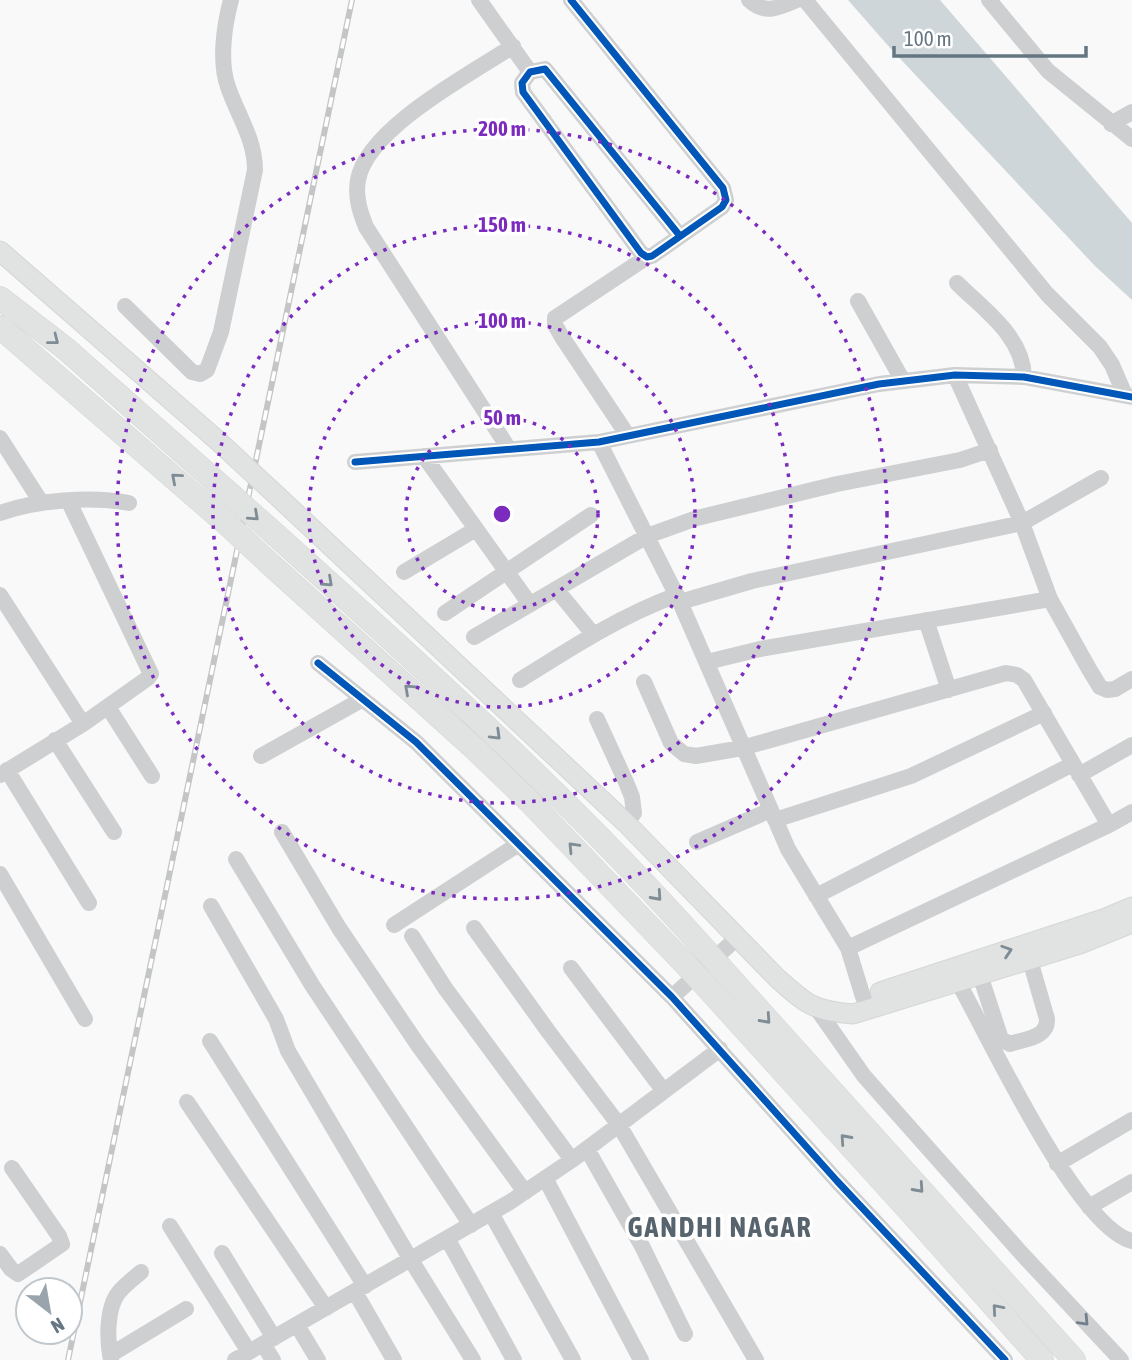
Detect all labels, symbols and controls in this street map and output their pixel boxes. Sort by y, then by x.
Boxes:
scale bar [894,14,1086,58]
text: 100 m [904,26,952,50]
text: 200 m [478,116,526,140]
text: 150 m [478,212,526,236]
text: 100 m [478,308,526,332]
one-way arrow [46,331,59,344]
text: 50 m [483,405,521,429]
one-way arrow [171,474,184,486]
centre of rings [490,502,514,526]
one-way arrow [246,508,259,520]
one-way arrow [320,574,333,586]
one-way arrow [404,685,417,697]
one-way arrow [488,726,501,739]
one-way arrow [569,842,582,855]
one-way arrow [649,888,661,901]
one-way arrow [1000,944,1012,959]
one-way arrow [758,1011,771,1024]
one-way arrow [841,1134,853,1147]
one-way arrow [911,1180,923,1193]
district label: GANDHI NAGAR [628,1211,812,1243]
north arrow [14,1276,84,1346]
one-way arrow [993,1304,1005,1317]
text: N [47,1313,68,1338]
one-way arrow [1076,1313,1089,1326]

